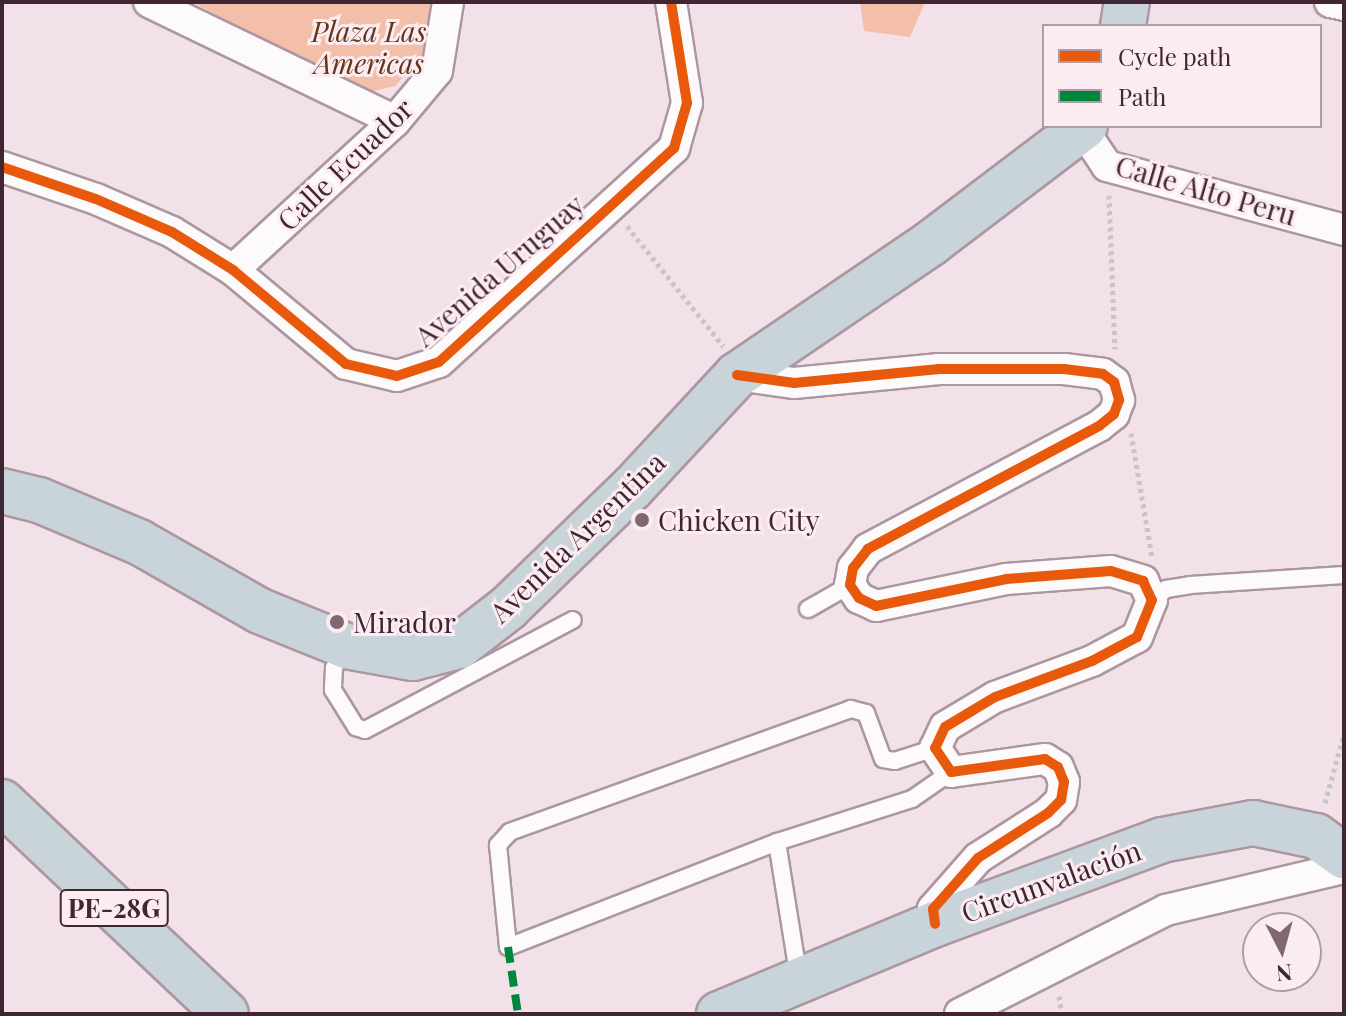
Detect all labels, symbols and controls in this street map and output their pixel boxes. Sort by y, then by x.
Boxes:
park label: Plaza Las Americas [312,14,426,80]
legend [1042,24,1322,128]
text: Cycle path [1118,40,1231,72]
text: Path [1118,80,1166,112]
street label: Calle Ecuador [270,91,420,237]
street label: Calle Alto Peru [1112,148,1300,232]
street label: Avenida Uruguay [407,187,591,353]
street label: Avenida Argentina [482,444,672,630]
place label: Chicken City [658,503,820,537]
marker: Chicken City [633,511,651,529]
place label: Mirador [353,605,456,639]
marker: Mirador [328,613,346,631]
street label: Circunvalación [956,833,1146,929]
road number: PE-28G [58,886,170,930]
north arrow [1242,912,1322,992]
text: N [1275,958,1294,990]

